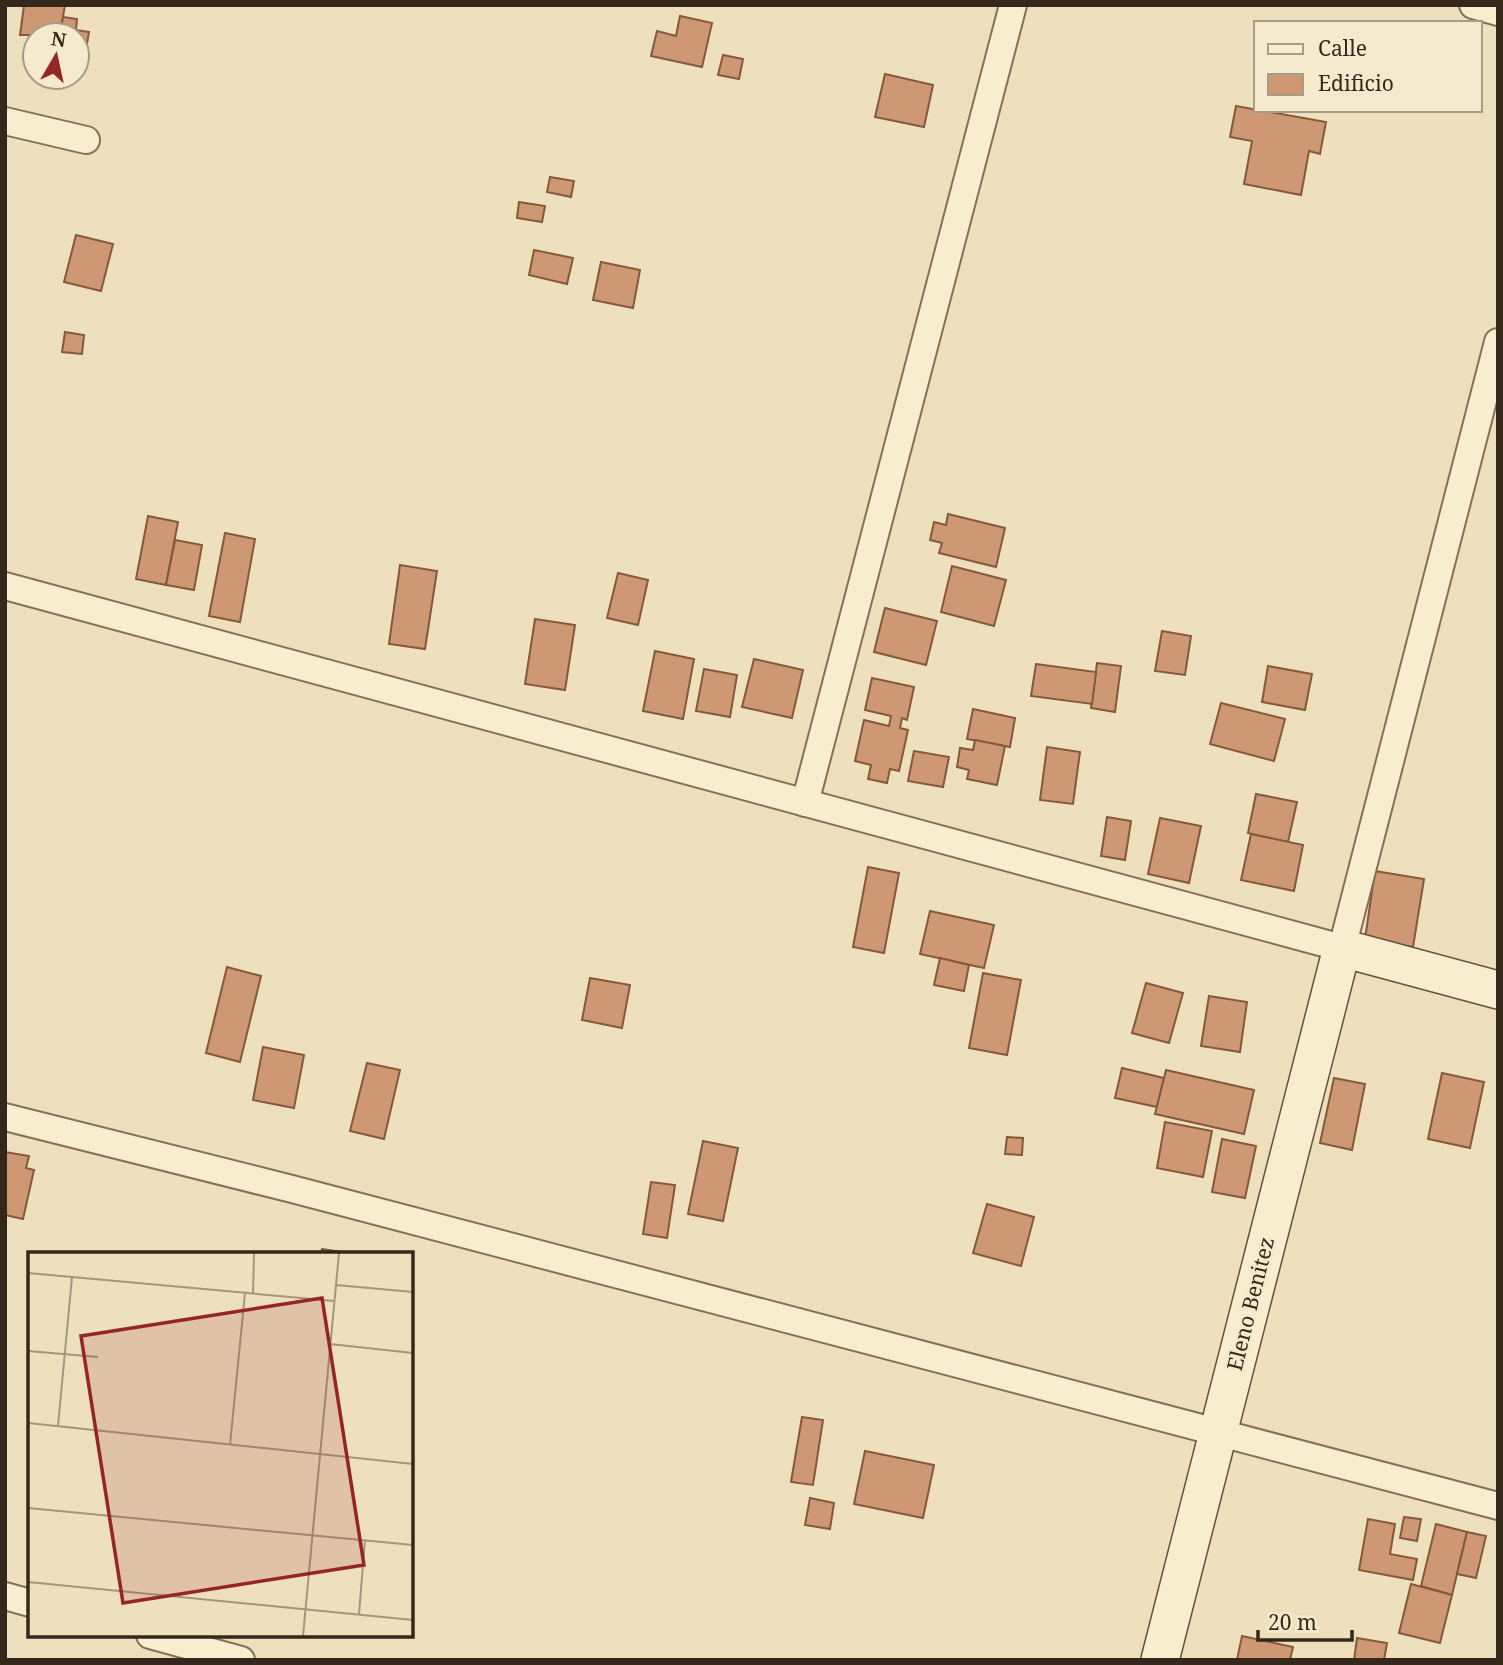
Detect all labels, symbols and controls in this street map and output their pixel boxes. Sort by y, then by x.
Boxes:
north arrow [21,21,91,91]
legend [1254,21,1482,112]
text: N [49,25,68,53]
text: Calle [1318,34,1367,62]
text: Edificio [1318,69,1394,97]
street label: Eleno Benitez [1220,1234,1280,1373]
inset map [28,1252,413,1637]
scale bar [1258,1598,1352,1642]
text: 20 m [1268,1608,1317,1636]

